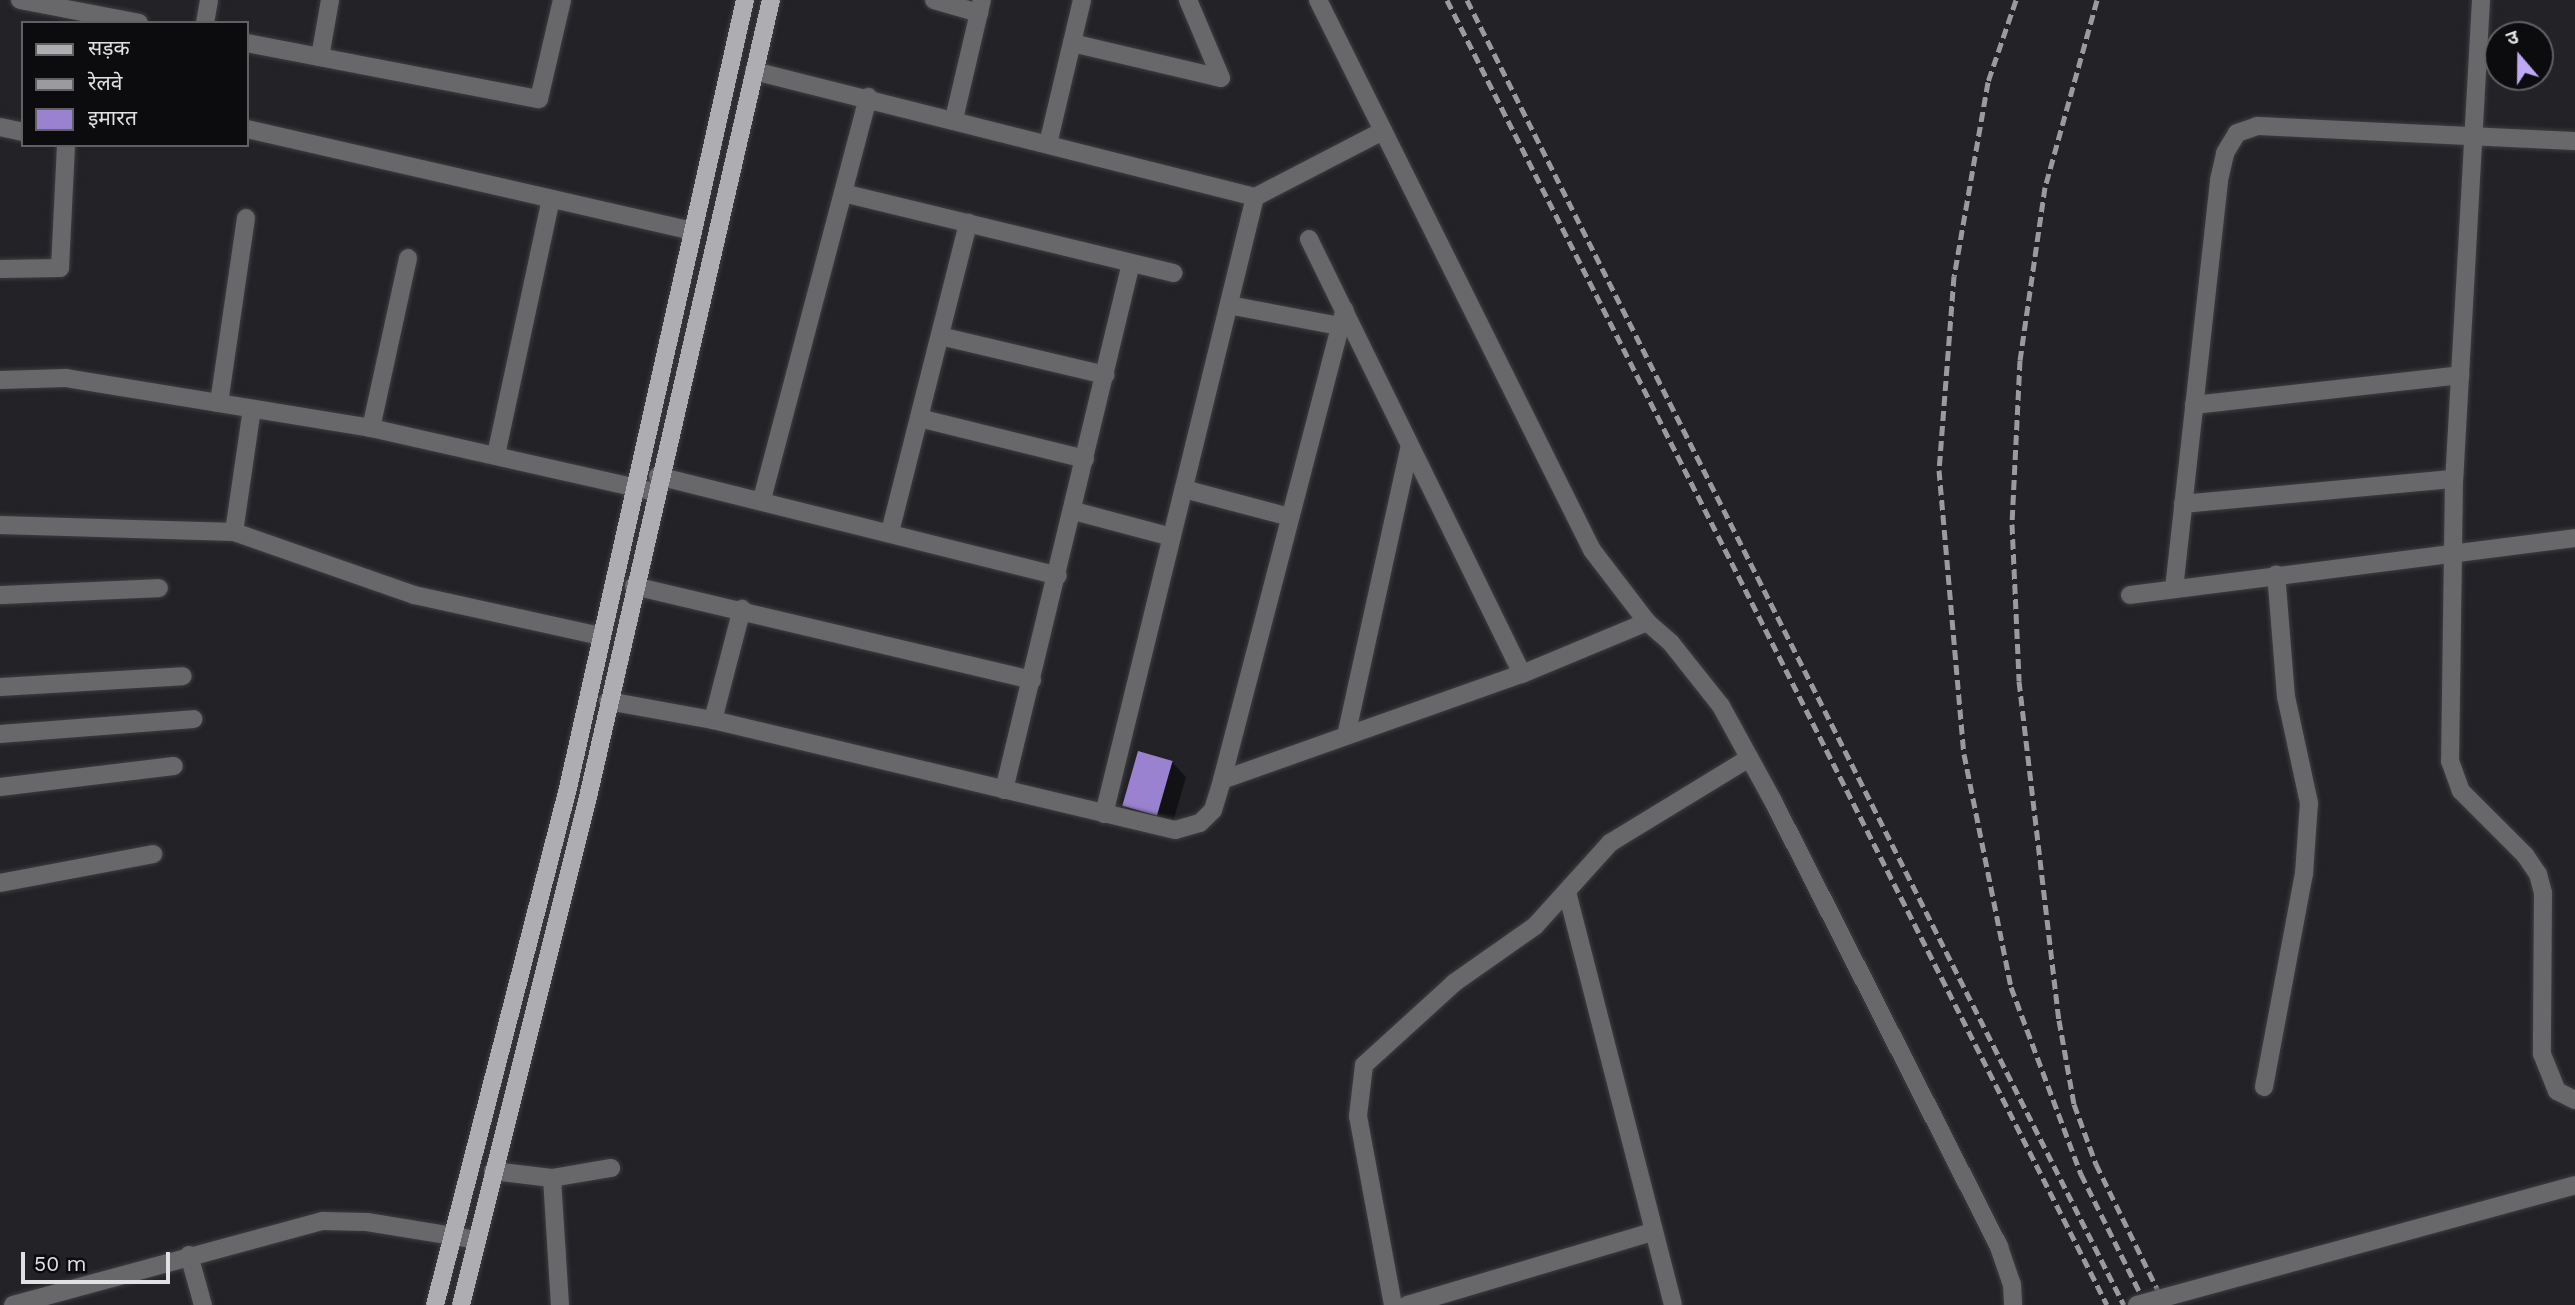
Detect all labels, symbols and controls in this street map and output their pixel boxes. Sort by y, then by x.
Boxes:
legend [21,21,248,147]
north arrow [2484,21,2554,91]
text: उ [2503,25,2521,50]
text: सड़क [88,35,130,60]
text: रेलवे [88,70,123,95]
text: इमारत [88,105,137,130]
scale bar [24,1238,173,1282]
text: 50 m [34,1251,86,1276]

